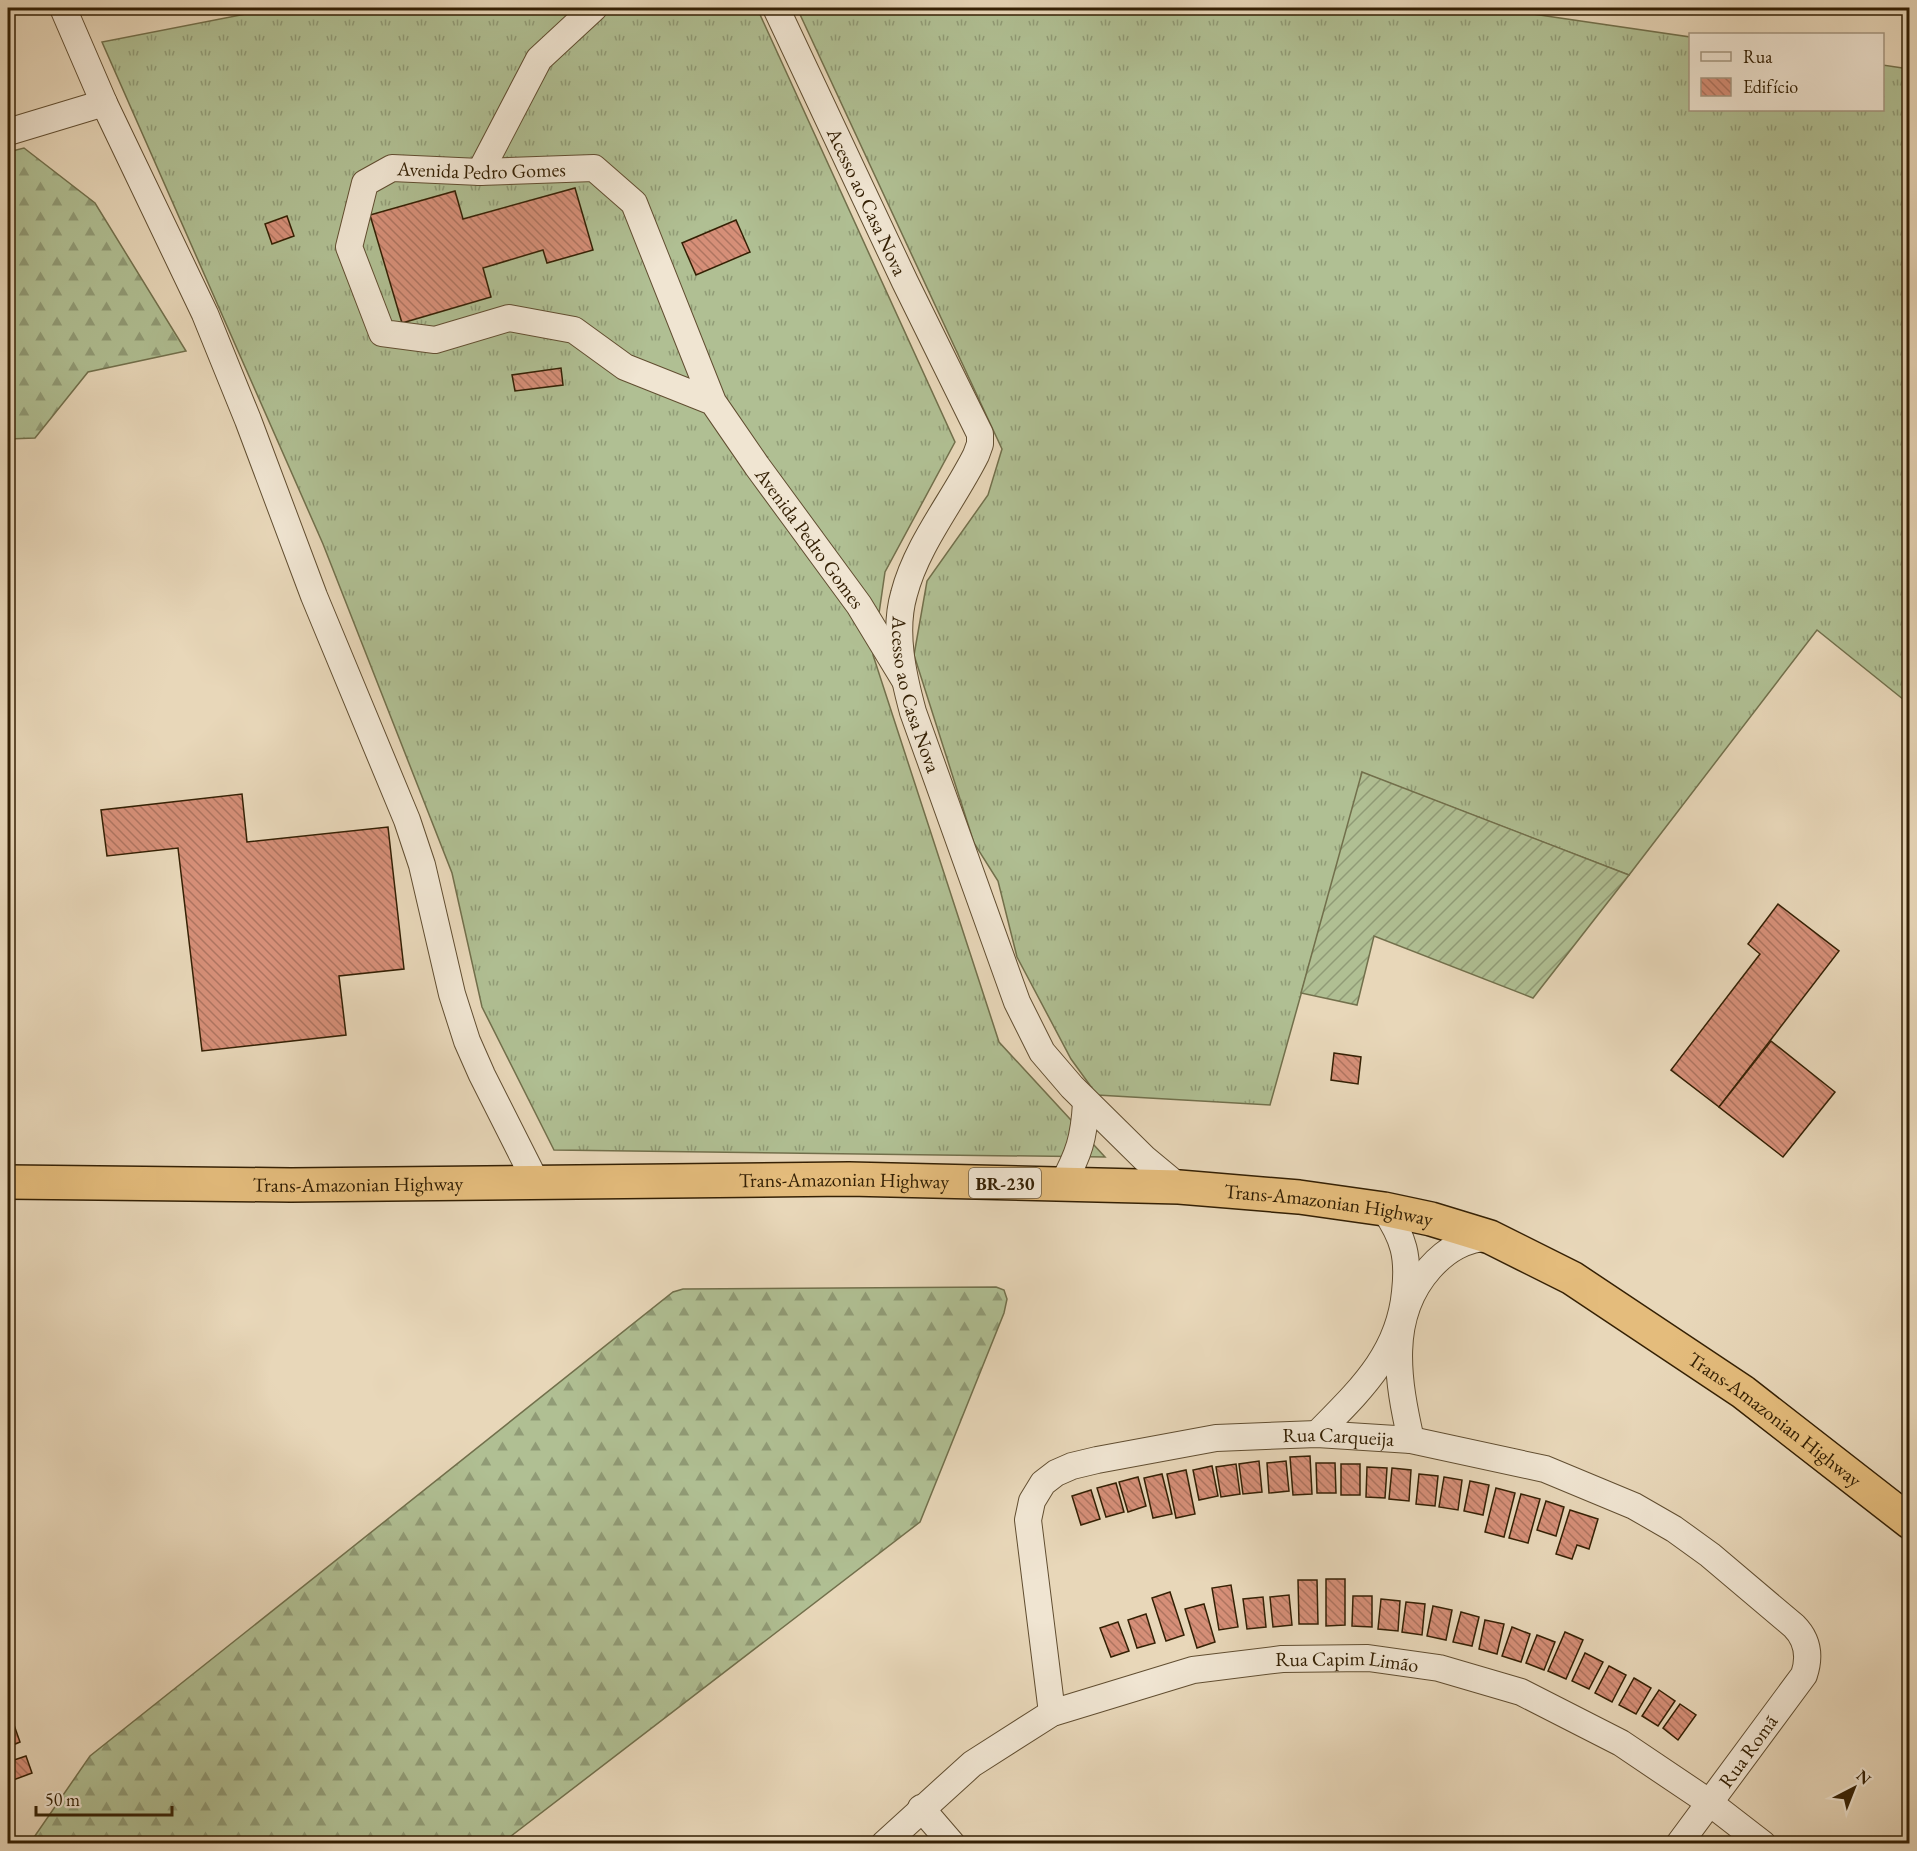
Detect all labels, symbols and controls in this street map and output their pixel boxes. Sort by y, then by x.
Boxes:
legend [1689,33,1884,111]
text: Rua [1743,45,1773,68]
text: Edifício [1743,75,1798,98]
street label: Acesso ao Casa Nova [821,122,913,280]
street label: Avenida Pedro Gomes [396,155,566,185]
street label: Avenida Pedro Gomes [749,462,870,614]
street label: Acesso ao Casa Nova [886,615,947,776]
street label: Trans-Amazonian Highway [738,1166,950,1194]
road number: BR-230 [969,1168,1041,1198]
street label: Trans-Amazonian Highway [253,1170,464,1198]
street label: Trans-Amazonian Highway [1223,1178,1436,1232]
street label: Trans-Amazonian Highway [1683,1346,1867,1493]
street label: Rua Carqueija [1282,1421,1395,1452]
street label: Rua Capim Limão [1275,1645,1420,1678]
street label: Rua Romã [1713,1709,1783,1793]
north arrow [1824,1758,1884,1818]
text: N [1852,1765,1876,1789]
scale bar [36,1779,172,1817]
text: 50 m [45,1788,80,1811]

